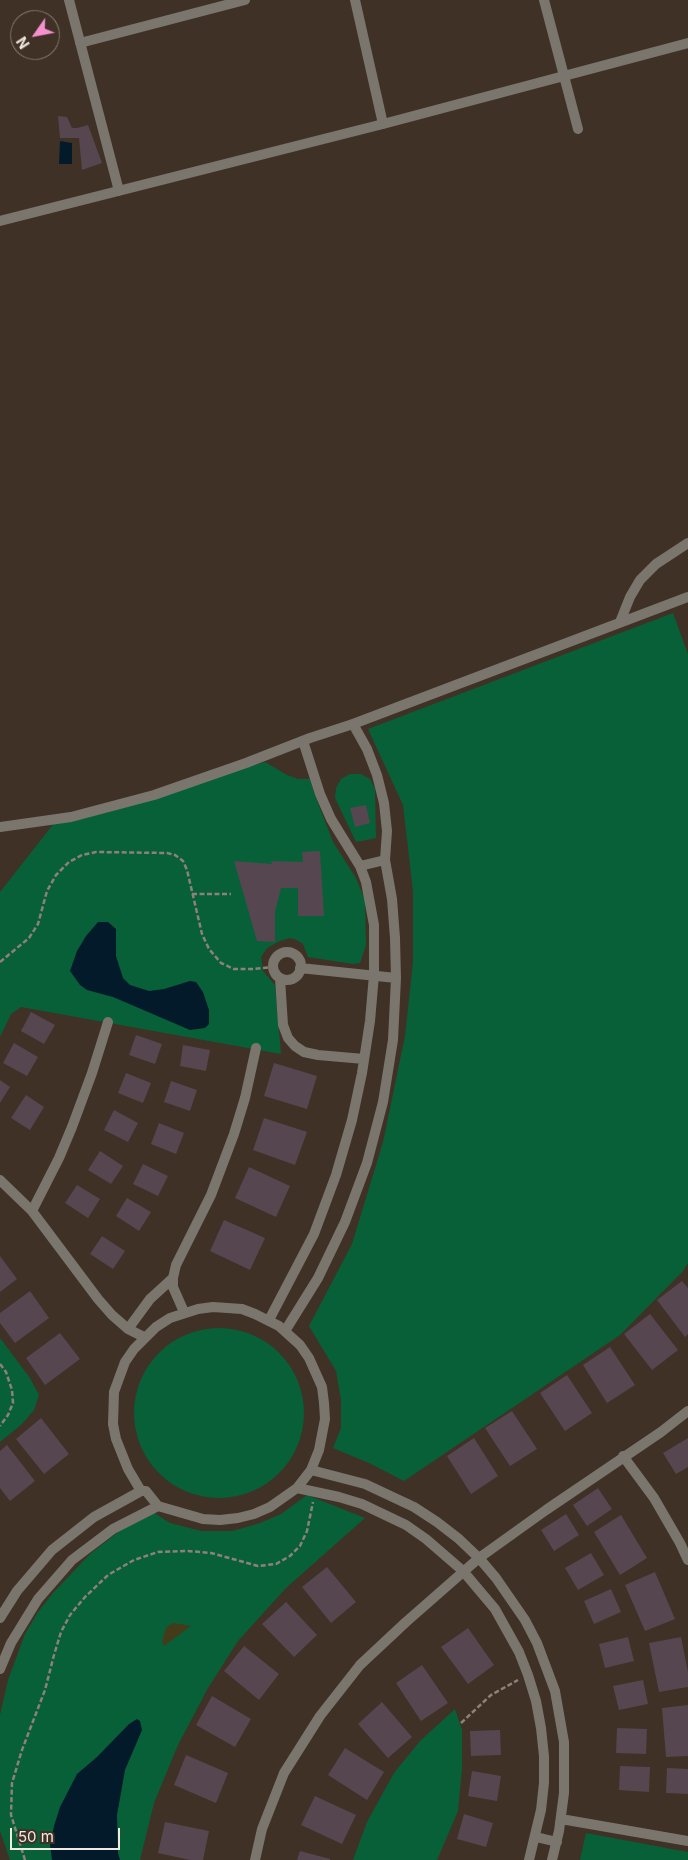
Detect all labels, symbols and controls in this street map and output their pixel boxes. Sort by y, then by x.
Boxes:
north arrow [10,10,60,60]
text: N [13,34,33,52]
scale bar [12,1818,122,1850]
text: 50 m [18,1827,54,1846]

